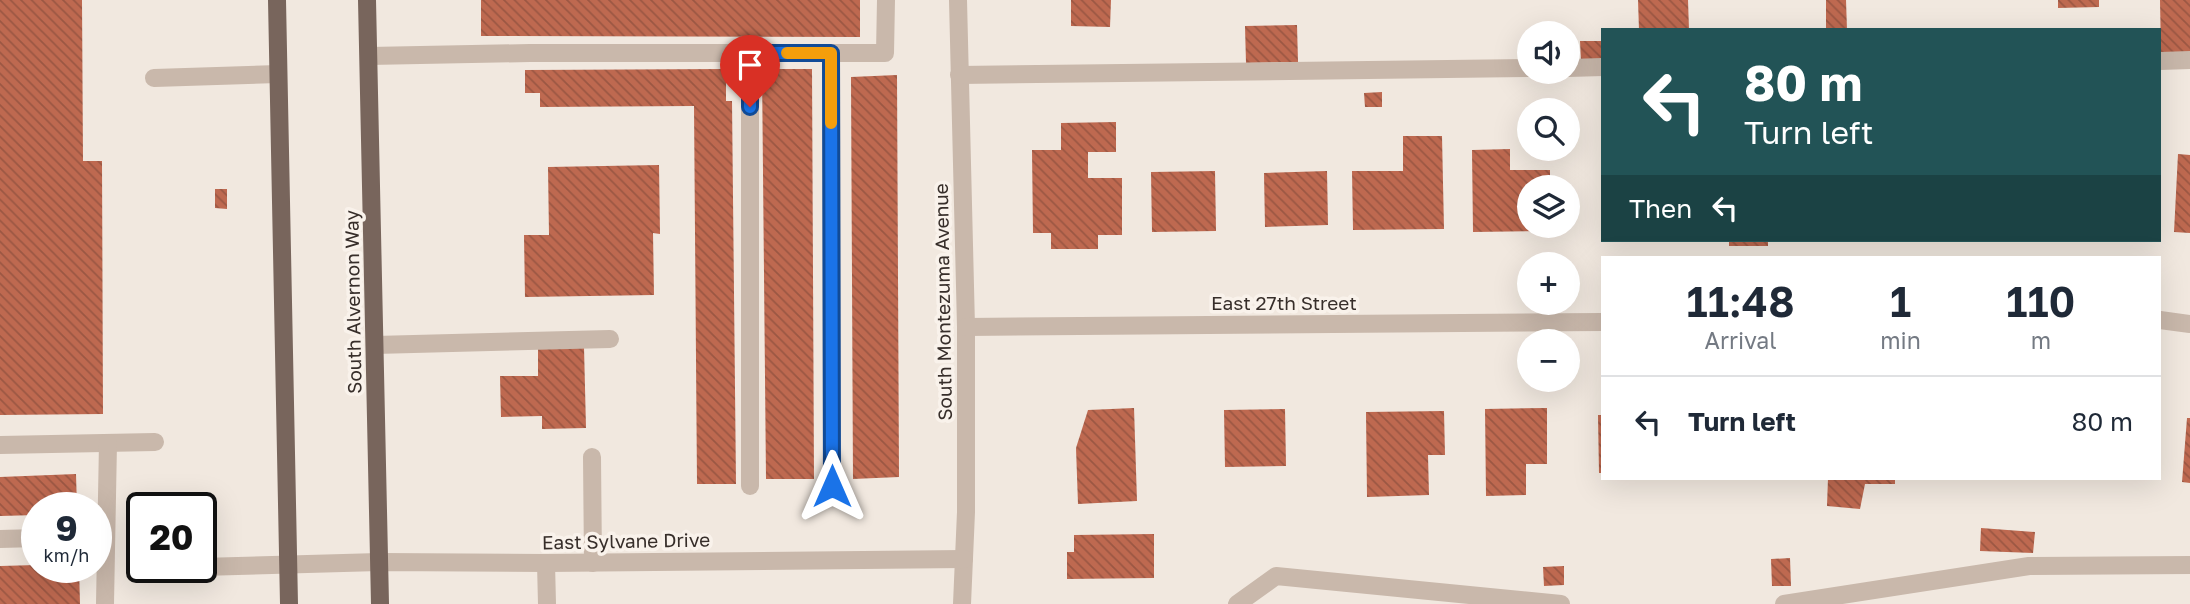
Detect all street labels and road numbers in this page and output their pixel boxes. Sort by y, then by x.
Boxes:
street label: South Montezuma Avenue [929,183,956,421]
street label: South Alvernon Way [339,210,366,394]
street label: East 27th Street [1211,291,1357,314]
street label: East Sylvane Drive [542,528,710,553]

